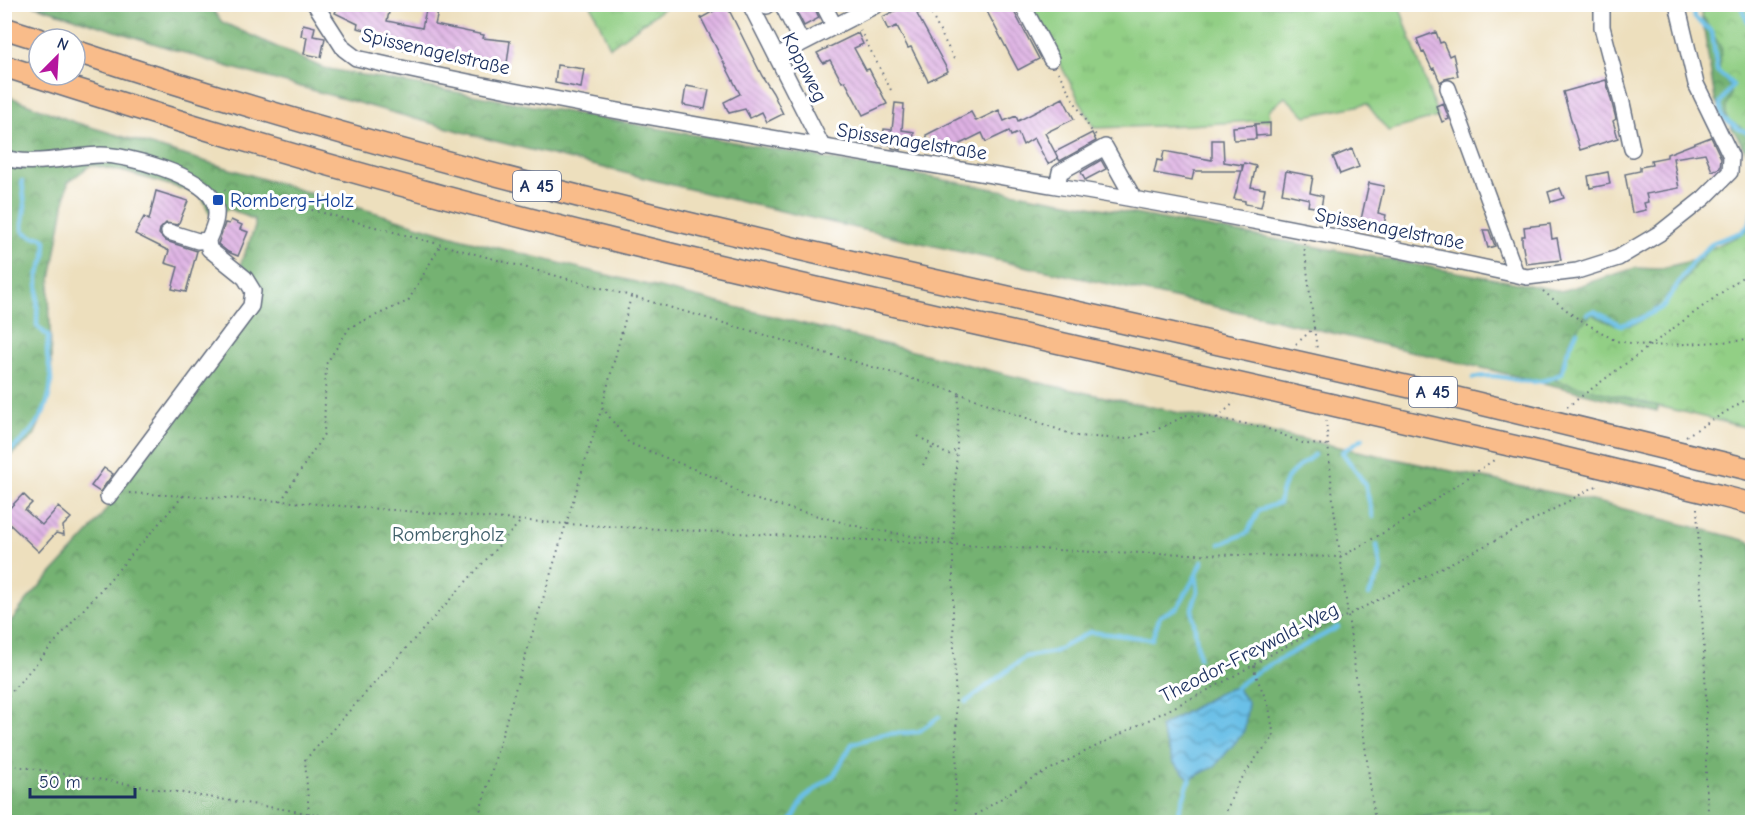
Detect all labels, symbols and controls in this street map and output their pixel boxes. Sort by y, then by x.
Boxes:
street label: Spissenagelstraße [359,23,512,80]
north arrow [27,27,87,87]
street label: Koppweg [777,29,832,106]
text: N [54,34,71,55]
street label: Spissenagelstraße [835,118,989,165]
road number: A 45 [513,171,561,201]
place label: Romberg-Holz [230,189,354,212]
marker: Romberg-Holz [211,193,225,207]
street label: Spissenagelstraße [1313,203,1467,254]
road number: A 45 [1409,377,1457,407]
park label: Rombergholz [392,523,504,546]
street label: Theodor-Freywald-Weg [1156,597,1342,707]
scale bar [30,761,135,799]
text: 50 m [39,772,81,793]

